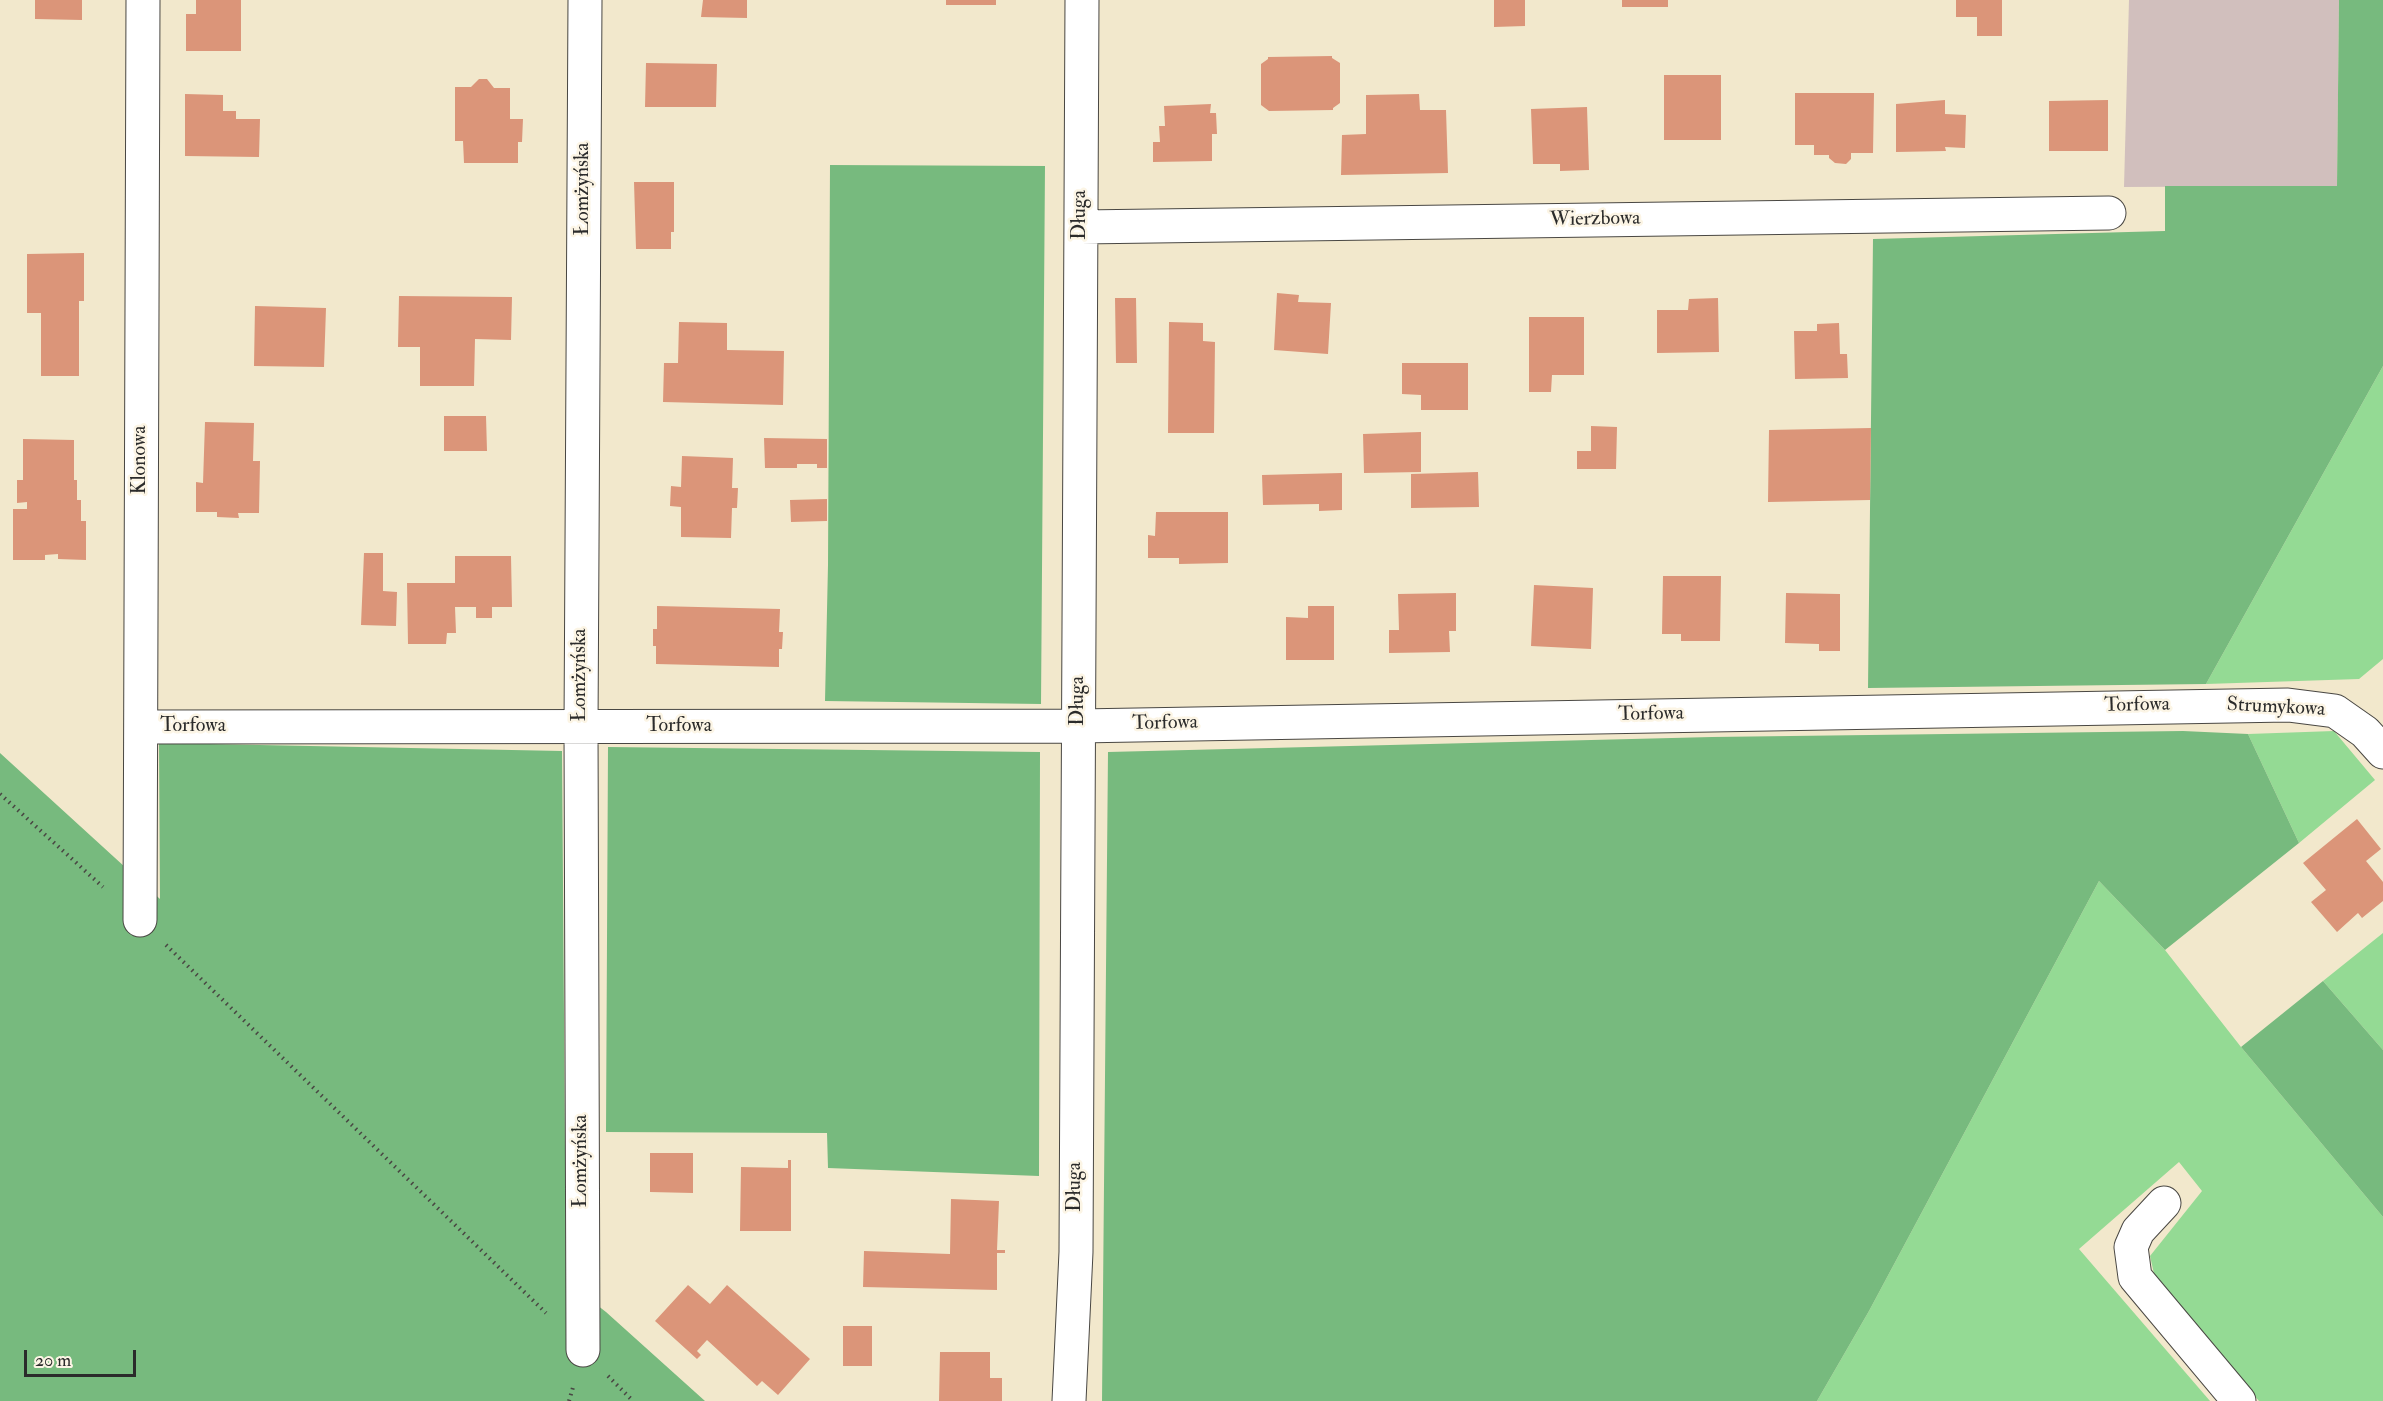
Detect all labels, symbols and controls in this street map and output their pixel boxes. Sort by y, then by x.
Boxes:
street label: Łomżyńska [572,143,596,235]
street label: Długa [1069,190,1093,240]
street label: Wierzbowa [1549,207,1641,233]
street label: Klonowa [129,426,153,494]
street label: Łomżyńska [569,629,593,721]
street label: Długa [1067,676,1091,726]
street label: Torfowa [2104,693,2170,719]
street label: Strumykowa [2226,693,2326,723]
street label: Torfowa [1618,702,1684,728]
street label: Torfowa [1132,711,1198,737]
street label: Torfowa [160,715,226,739]
street label: Torfowa [646,715,712,739]
street label: Łomżyńska [570,1115,594,1207]
street label: Długa [1064,1162,1088,1212]
scale bar [27,1338,140,1376]
text: 20 m [35,1349,71,1372]

